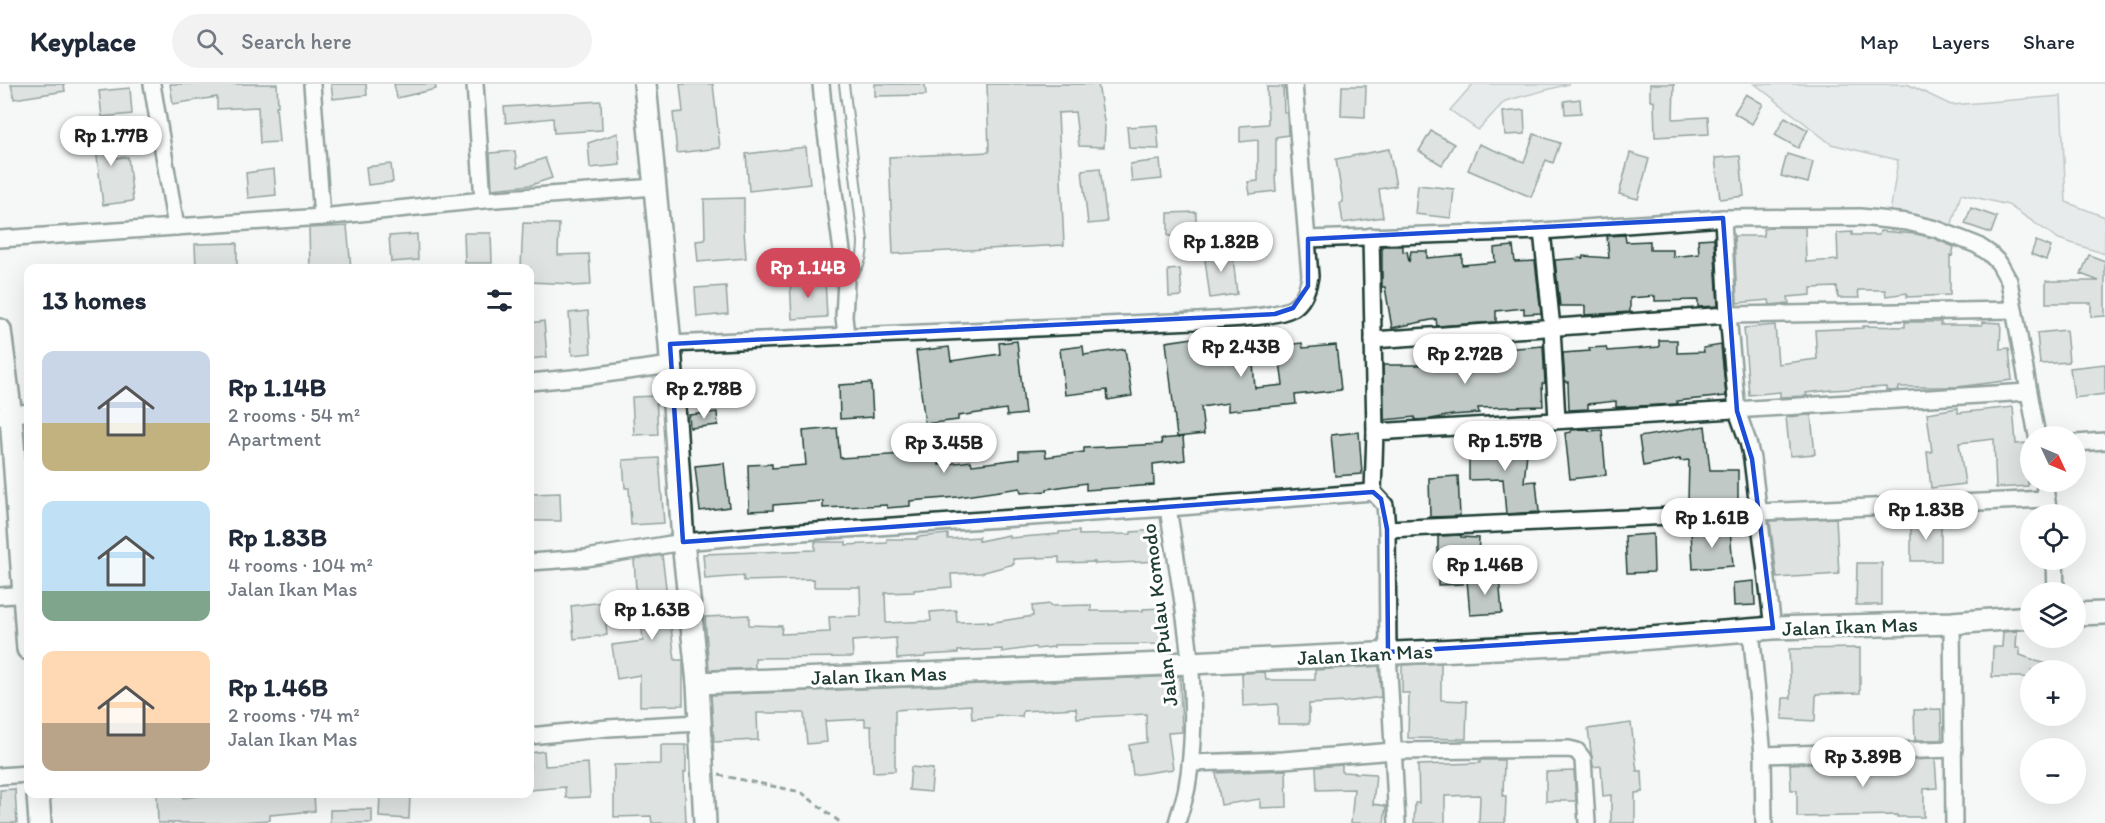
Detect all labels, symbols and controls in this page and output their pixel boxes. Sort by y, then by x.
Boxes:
search box [172,14,592,68]
text: Keyplace [30,24,136,58]
icon: search [193,25,226,58]
text: Search here [241,28,352,55]
text: Map [1860,29,1899,54]
text: Layers [1932,29,1990,54]
text: Share [2023,29,2075,54]
pin: Rp 1.77B [49,116,173,167]
text: Rp 1.77B [74,123,148,147]
pin: Rp 1.82B [1159,222,1283,273]
text: Rp 1.82B [1183,229,1259,253]
pin: Rp 1.14B [746,248,870,299]
text: Rp 1.14B [770,255,846,279]
text: 13 homes [42,284,146,316]
icon: filters [483,284,516,317]
pin: Rp 2.43B [1179,327,1303,378]
text: Rp 2.43B [1202,334,1280,358]
pin: Rp 2.72B [1403,334,1527,385]
text: Rp 2.72B [1427,341,1503,365]
pin: Rp 2.78B [642,369,766,420]
text: Rp 1.14B [228,371,326,403]
icon: home [90,375,162,447]
text: Rp 2.78B [666,376,742,400]
text: 2 rooms · 54 m² [228,403,360,427]
pin: Rp 1.57B [1443,421,1567,472]
pin: Rp 3.45B [882,423,1006,474]
north arrow [2020,426,2086,492]
map controls [2020,426,2086,804]
text: Apartment [228,427,321,451]
text: Rp 1.57B [1468,428,1542,452]
text: Rp 3.45B [905,430,983,454]
pin: Rp 1.83B [1864,490,1988,541]
text: Rp 1.83B [1888,497,1964,521]
pin: Rp 1.61B [1650,498,1774,549]
button: locate [2020,504,2086,570]
text: Rp 1.61B [1675,505,1749,529]
text: Rp 1.83B [228,521,327,553]
street label: Jalan Pulau Komodo [1135,522,1183,708]
icon: home [90,525,162,597]
pin: Rp 1.46B [1423,545,1547,596]
text: Rp 1.46B [1447,552,1523,576]
text: 4 rooms · 104 m² [228,553,373,577]
text: Jalan Ikan Mas [228,577,357,601]
button: layers [2020,582,2086,648]
pin: Rp 1.63B [590,590,714,641]
text: Rp 1.63B [614,597,690,621]
street label: Jalan Ikan Mas [1782,611,1918,641]
street label: Jalan Ikan Mas [1296,638,1434,670]
street label: Jalan Ikan Mas [811,660,947,690]
button: + [2020,660,2086,726]
text: Rp 1.46B [228,671,328,703]
icon: home [90,675,162,747]
text: 2 rooms · 74 m² [228,703,360,727]
text: Jalan Ikan Mas [228,727,357,751]
pin: Rp 3.89B [1801,737,1925,788]
button: − [2020,738,2086,804]
text: Rp 3.89B [1824,744,1902,768]

